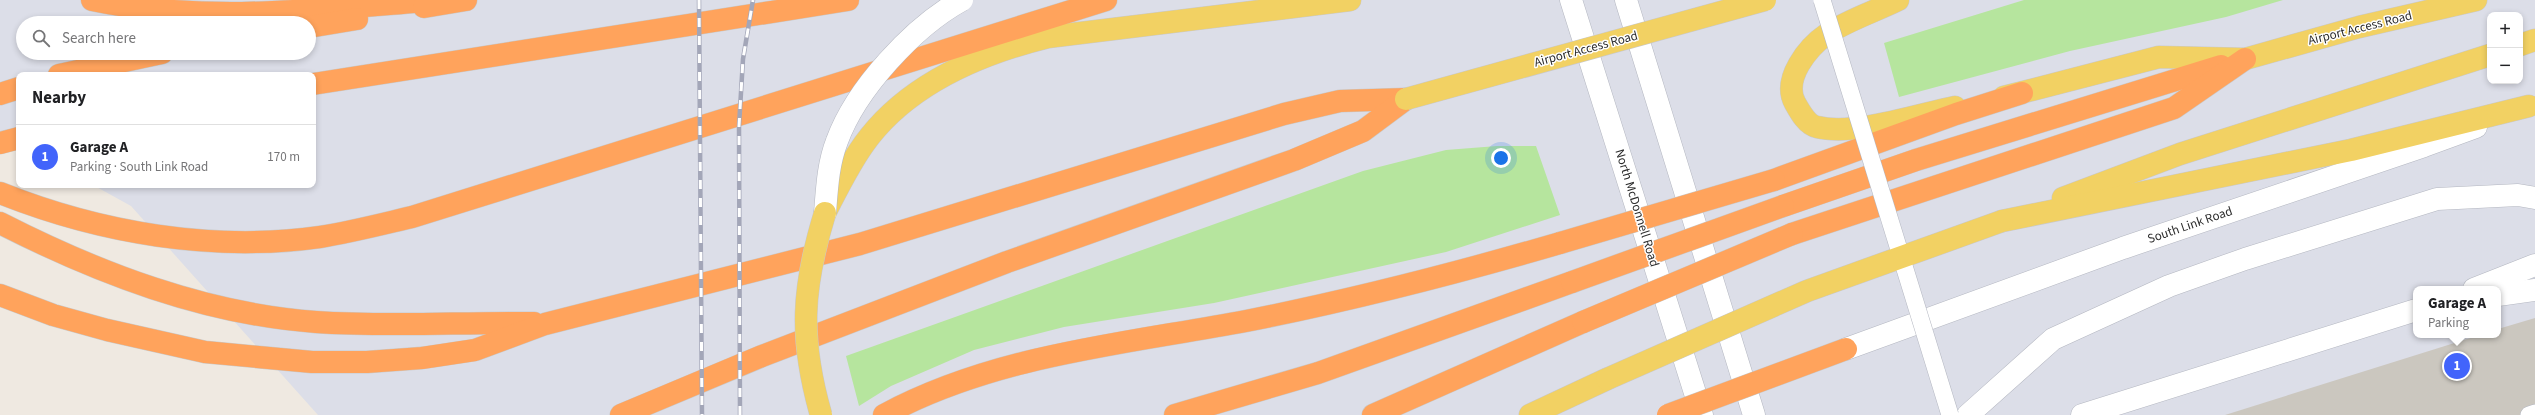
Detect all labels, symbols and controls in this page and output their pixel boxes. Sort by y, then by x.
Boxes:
street label: Airport Access Road [2306,6,2414,50]
map controls [2487,12,2523,84]
button: + [2487,12,2523,48]
search box [16,16,316,60]
street label: Airport Access Road [1532,26,1640,72]
icon: search [30,27,52,49]
text: Search here [62,28,136,49]
button: − [2487,48,2523,84]
text: Nearby [32,86,86,110]
text: Garage A [70,137,128,158]
street label: North McDonnell Road [1611,147,1663,269]
text: 1 [42,148,48,166]
text: 170 m [267,148,300,166]
your location [1491,148,1511,168]
text: Parking · South Link Road [70,158,208,176]
street label: South Link Road [2145,202,2235,248]
popup [2413,286,2501,338]
text: Garage A [2428,293,2486,314]
text: Parking [2428,314,2469,332]
pin: 1 [2444,351,2470,381]

